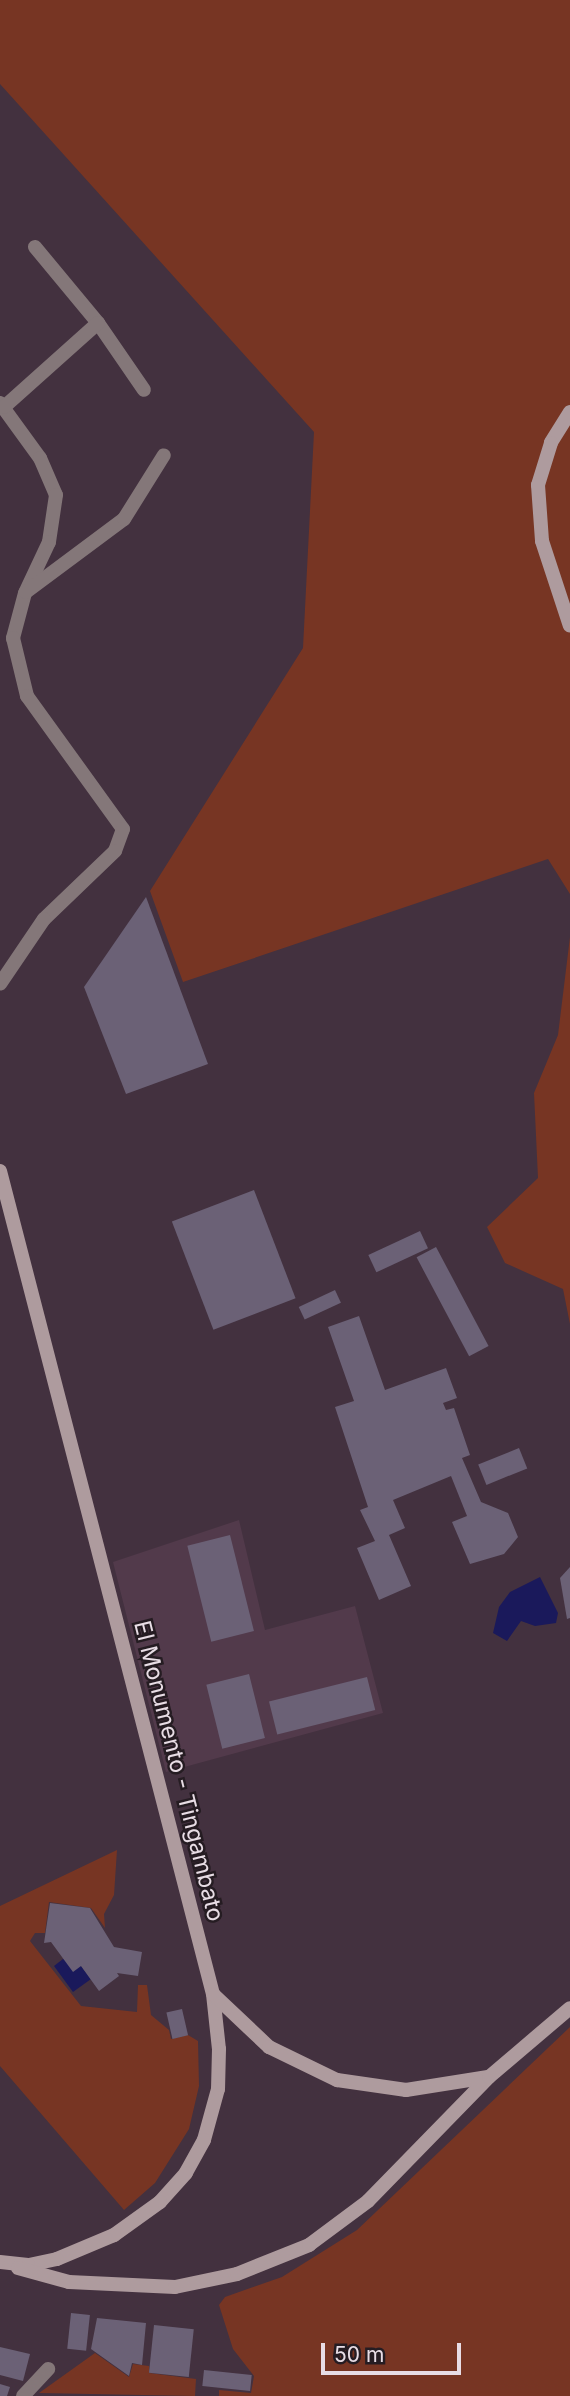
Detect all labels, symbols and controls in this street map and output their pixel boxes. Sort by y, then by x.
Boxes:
street label: El Monumento - Tingambato [128,1618,230,1924]
scale bar [325,2330,465,2374]
text: 50 m [334,2342,384,2367]

